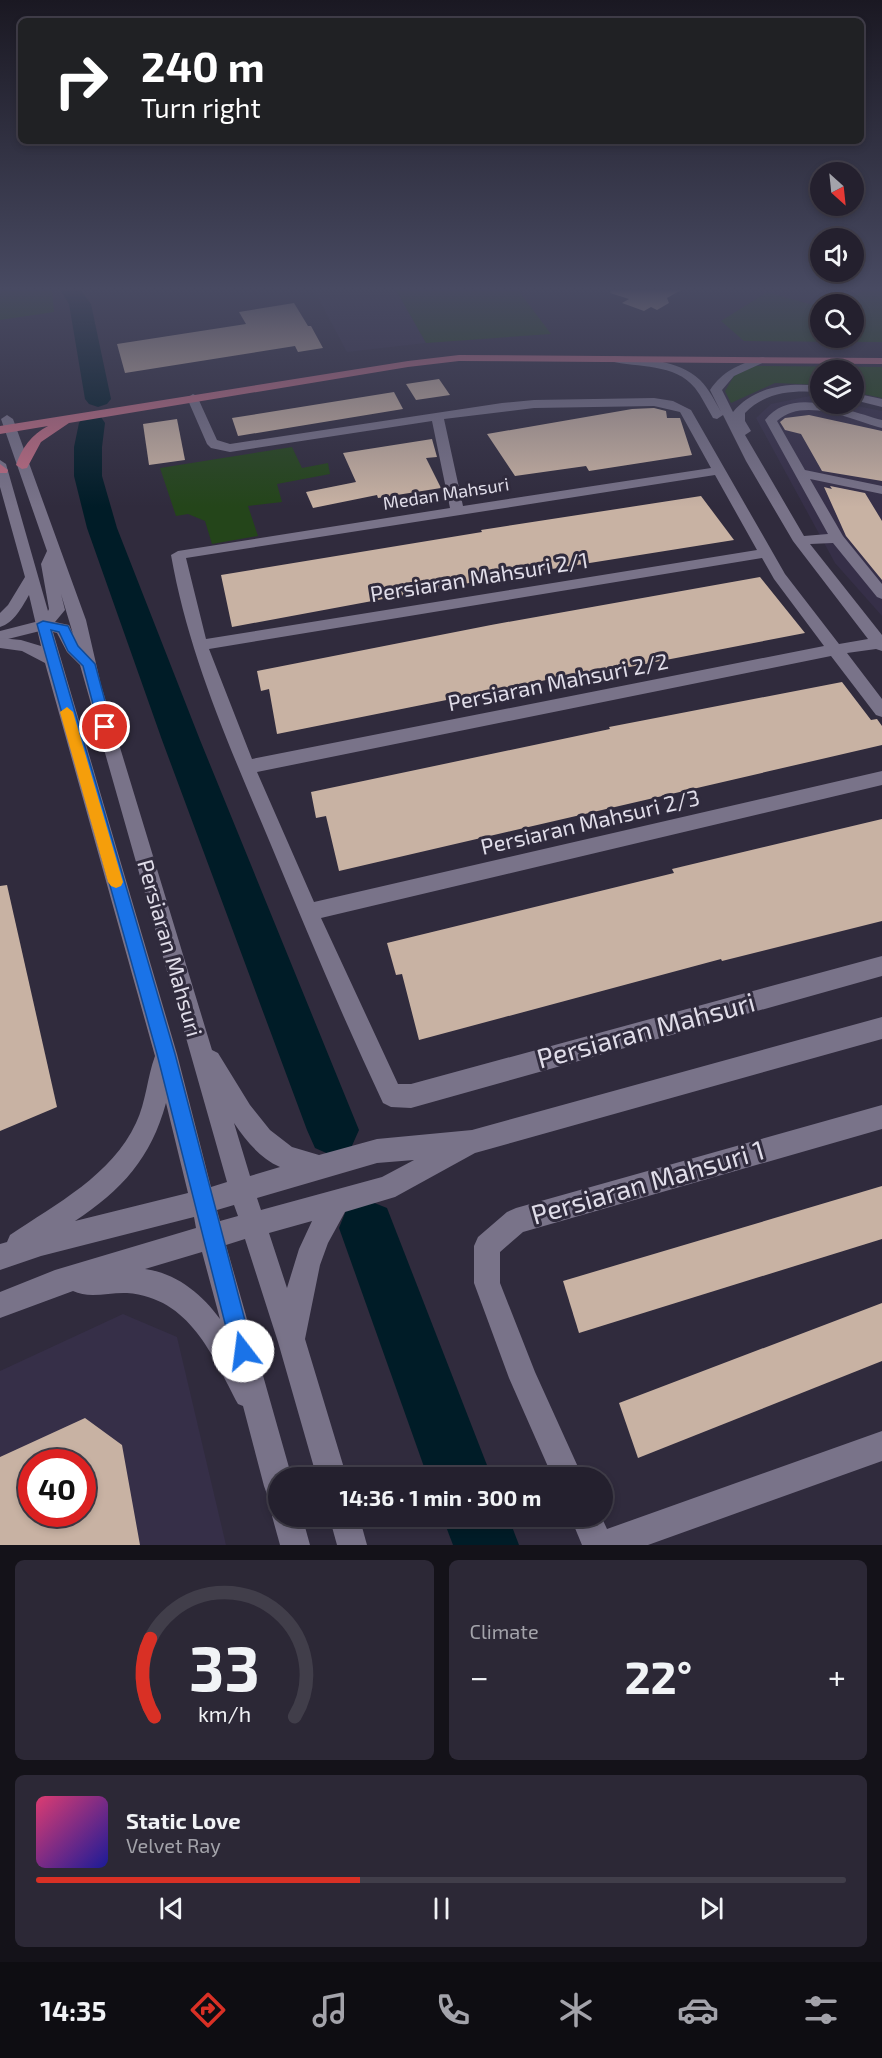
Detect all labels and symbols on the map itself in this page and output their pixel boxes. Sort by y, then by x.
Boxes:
north arrow [810,162,864,216]
street label: Medan Mahsuri [381,472,510,514]
street label: Persiaran Mahsuri 2/1 [368,546,590,606]
street label: Persiaran Mahsuri 2/2 [445,647,670,715]
pin [79,701,130,752]
street label: Persiaran Mahsuri 2/3 [478,783,702,859]
street label: Persiaran Mahsuri [133,856,209,1039]
street label: Persiaran Mahsuri [533,985,758,1074]
street label: Persiaran Mahsuri 1 [527,1132,768,1230]
position arrow [211,1319,275,1383]
speed limit sign: 40 [18,1449,96,1527]

